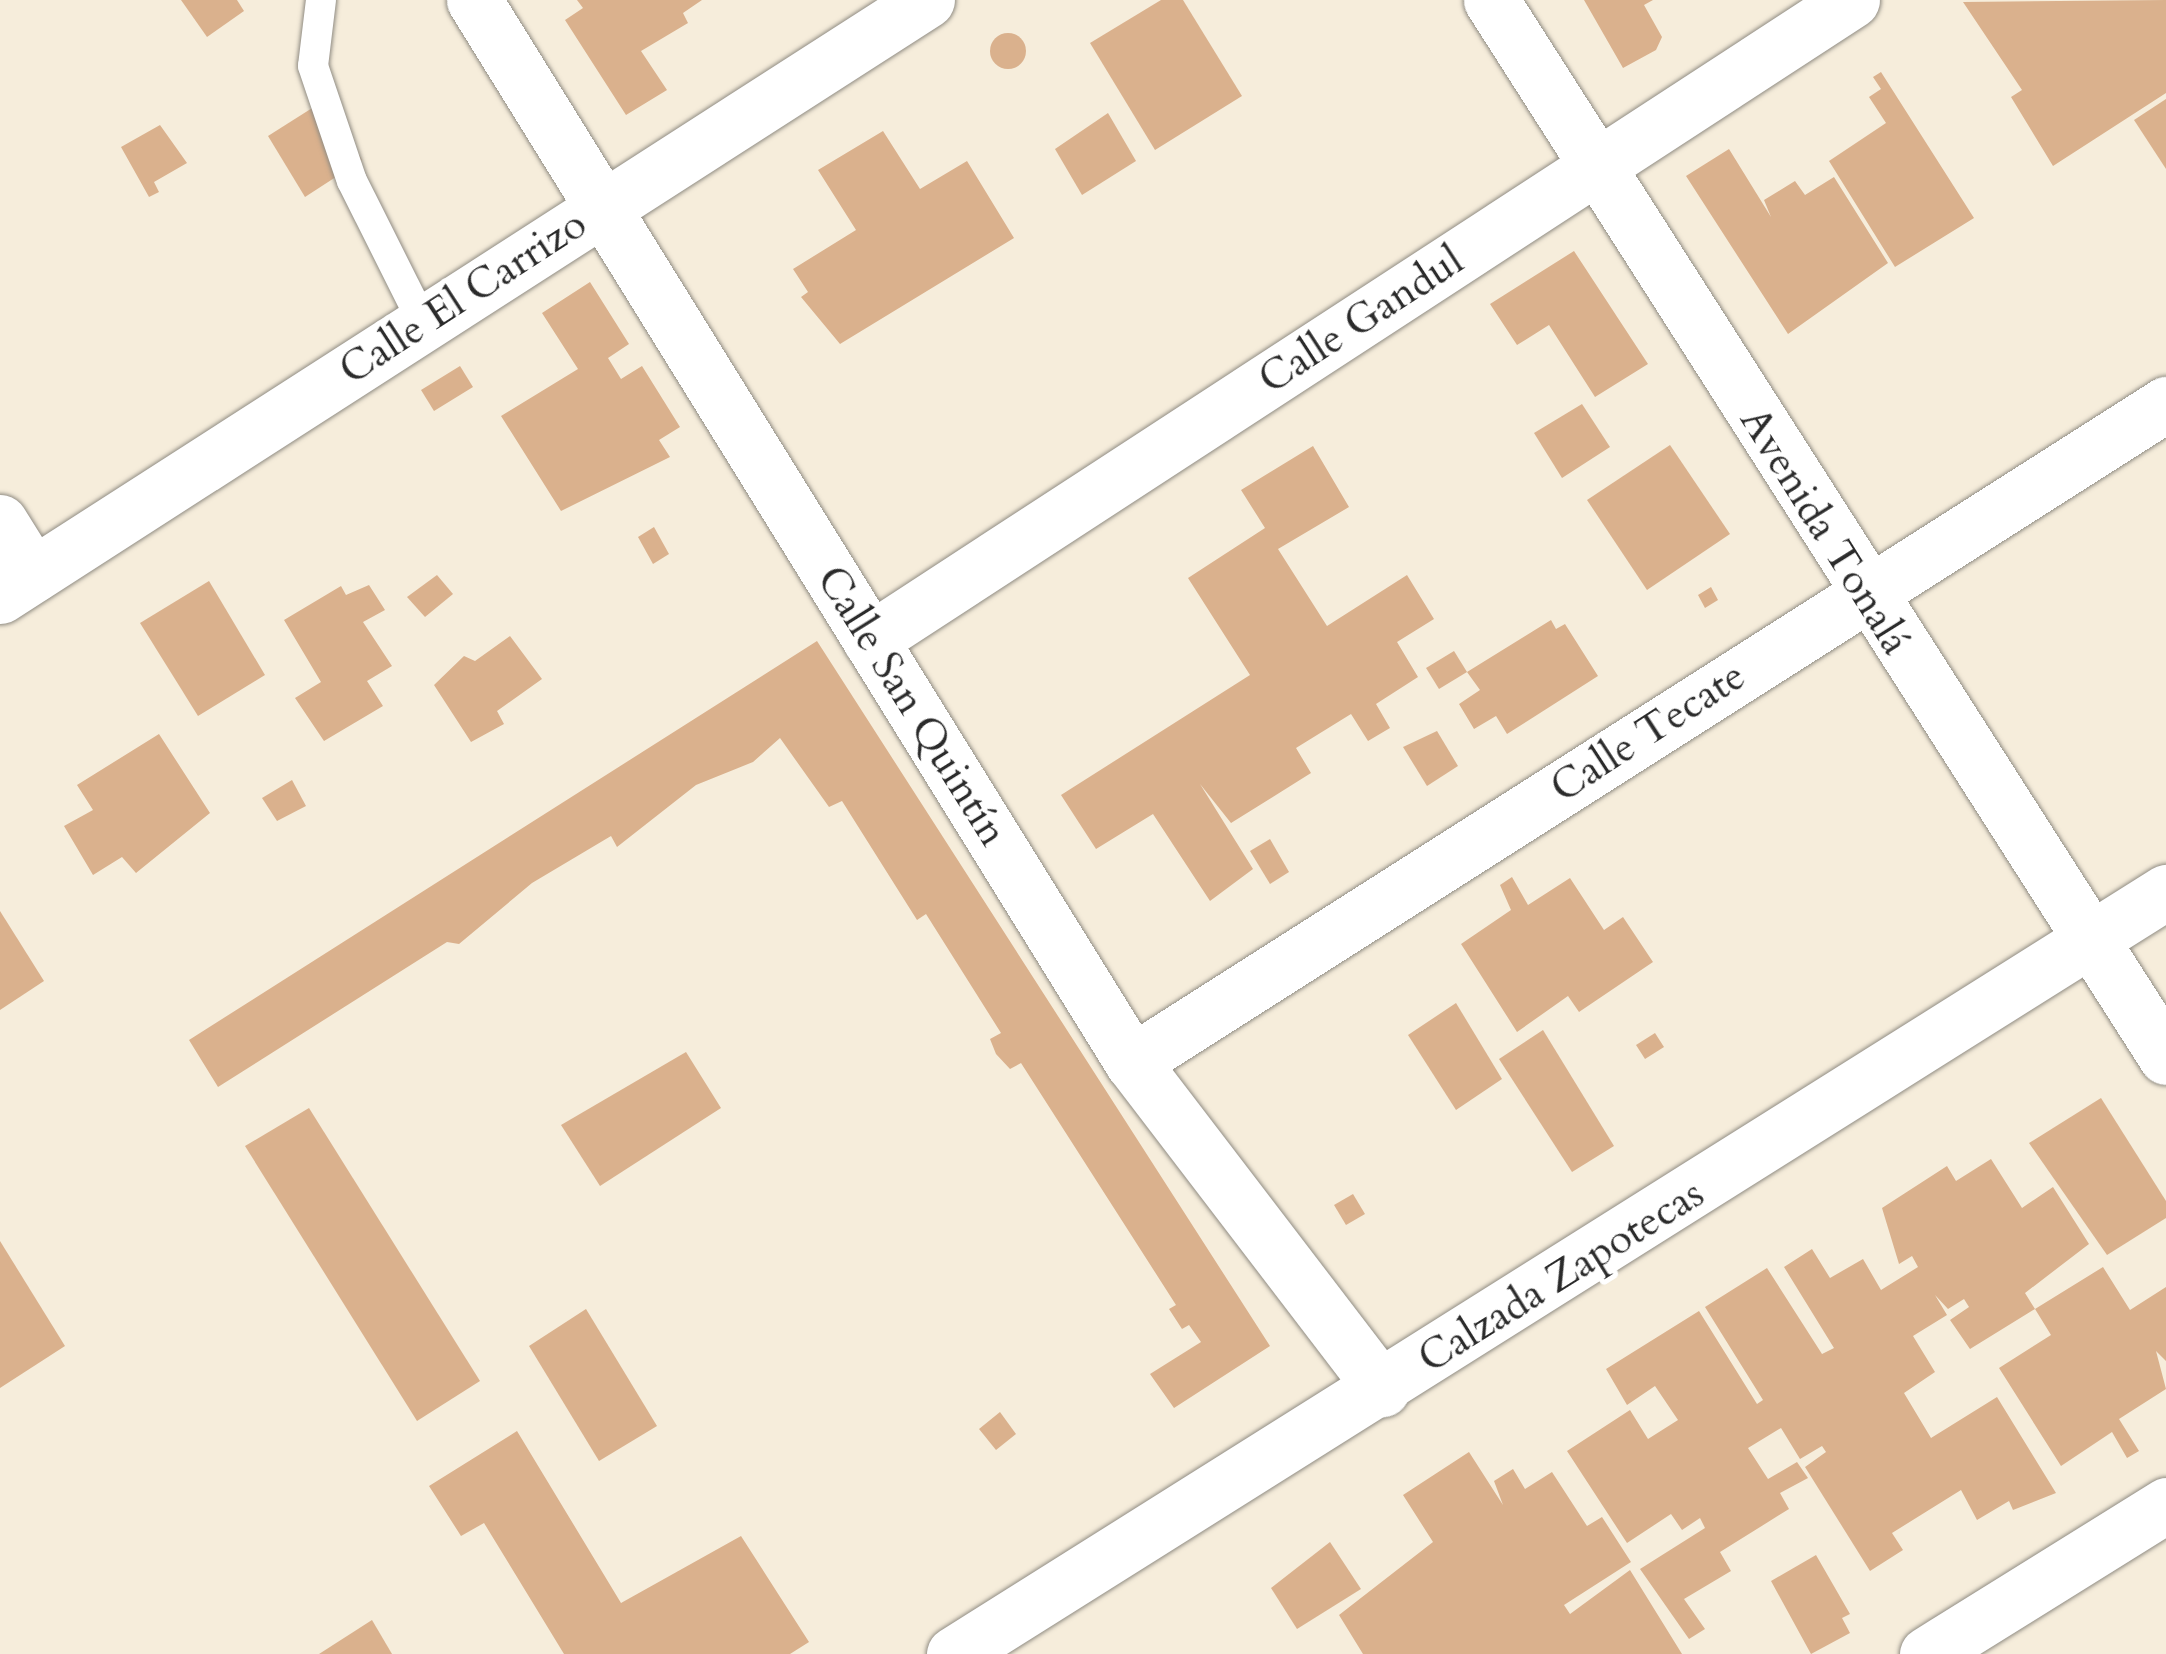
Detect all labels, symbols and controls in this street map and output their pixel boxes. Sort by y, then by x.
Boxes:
street label: Calle El Carrizo [330,199,596,395]
street label: Calle Gandul [1249,235,1473,405]
street label: Avenida Tonalá [1729,398,1921,664]
street label: Calle San Quintín [806,557,1018,855]
street label: Calle Tecate [1541,651,1755,813]
street label: Calzada Zapotecas [1409,1168,1713,1384]

